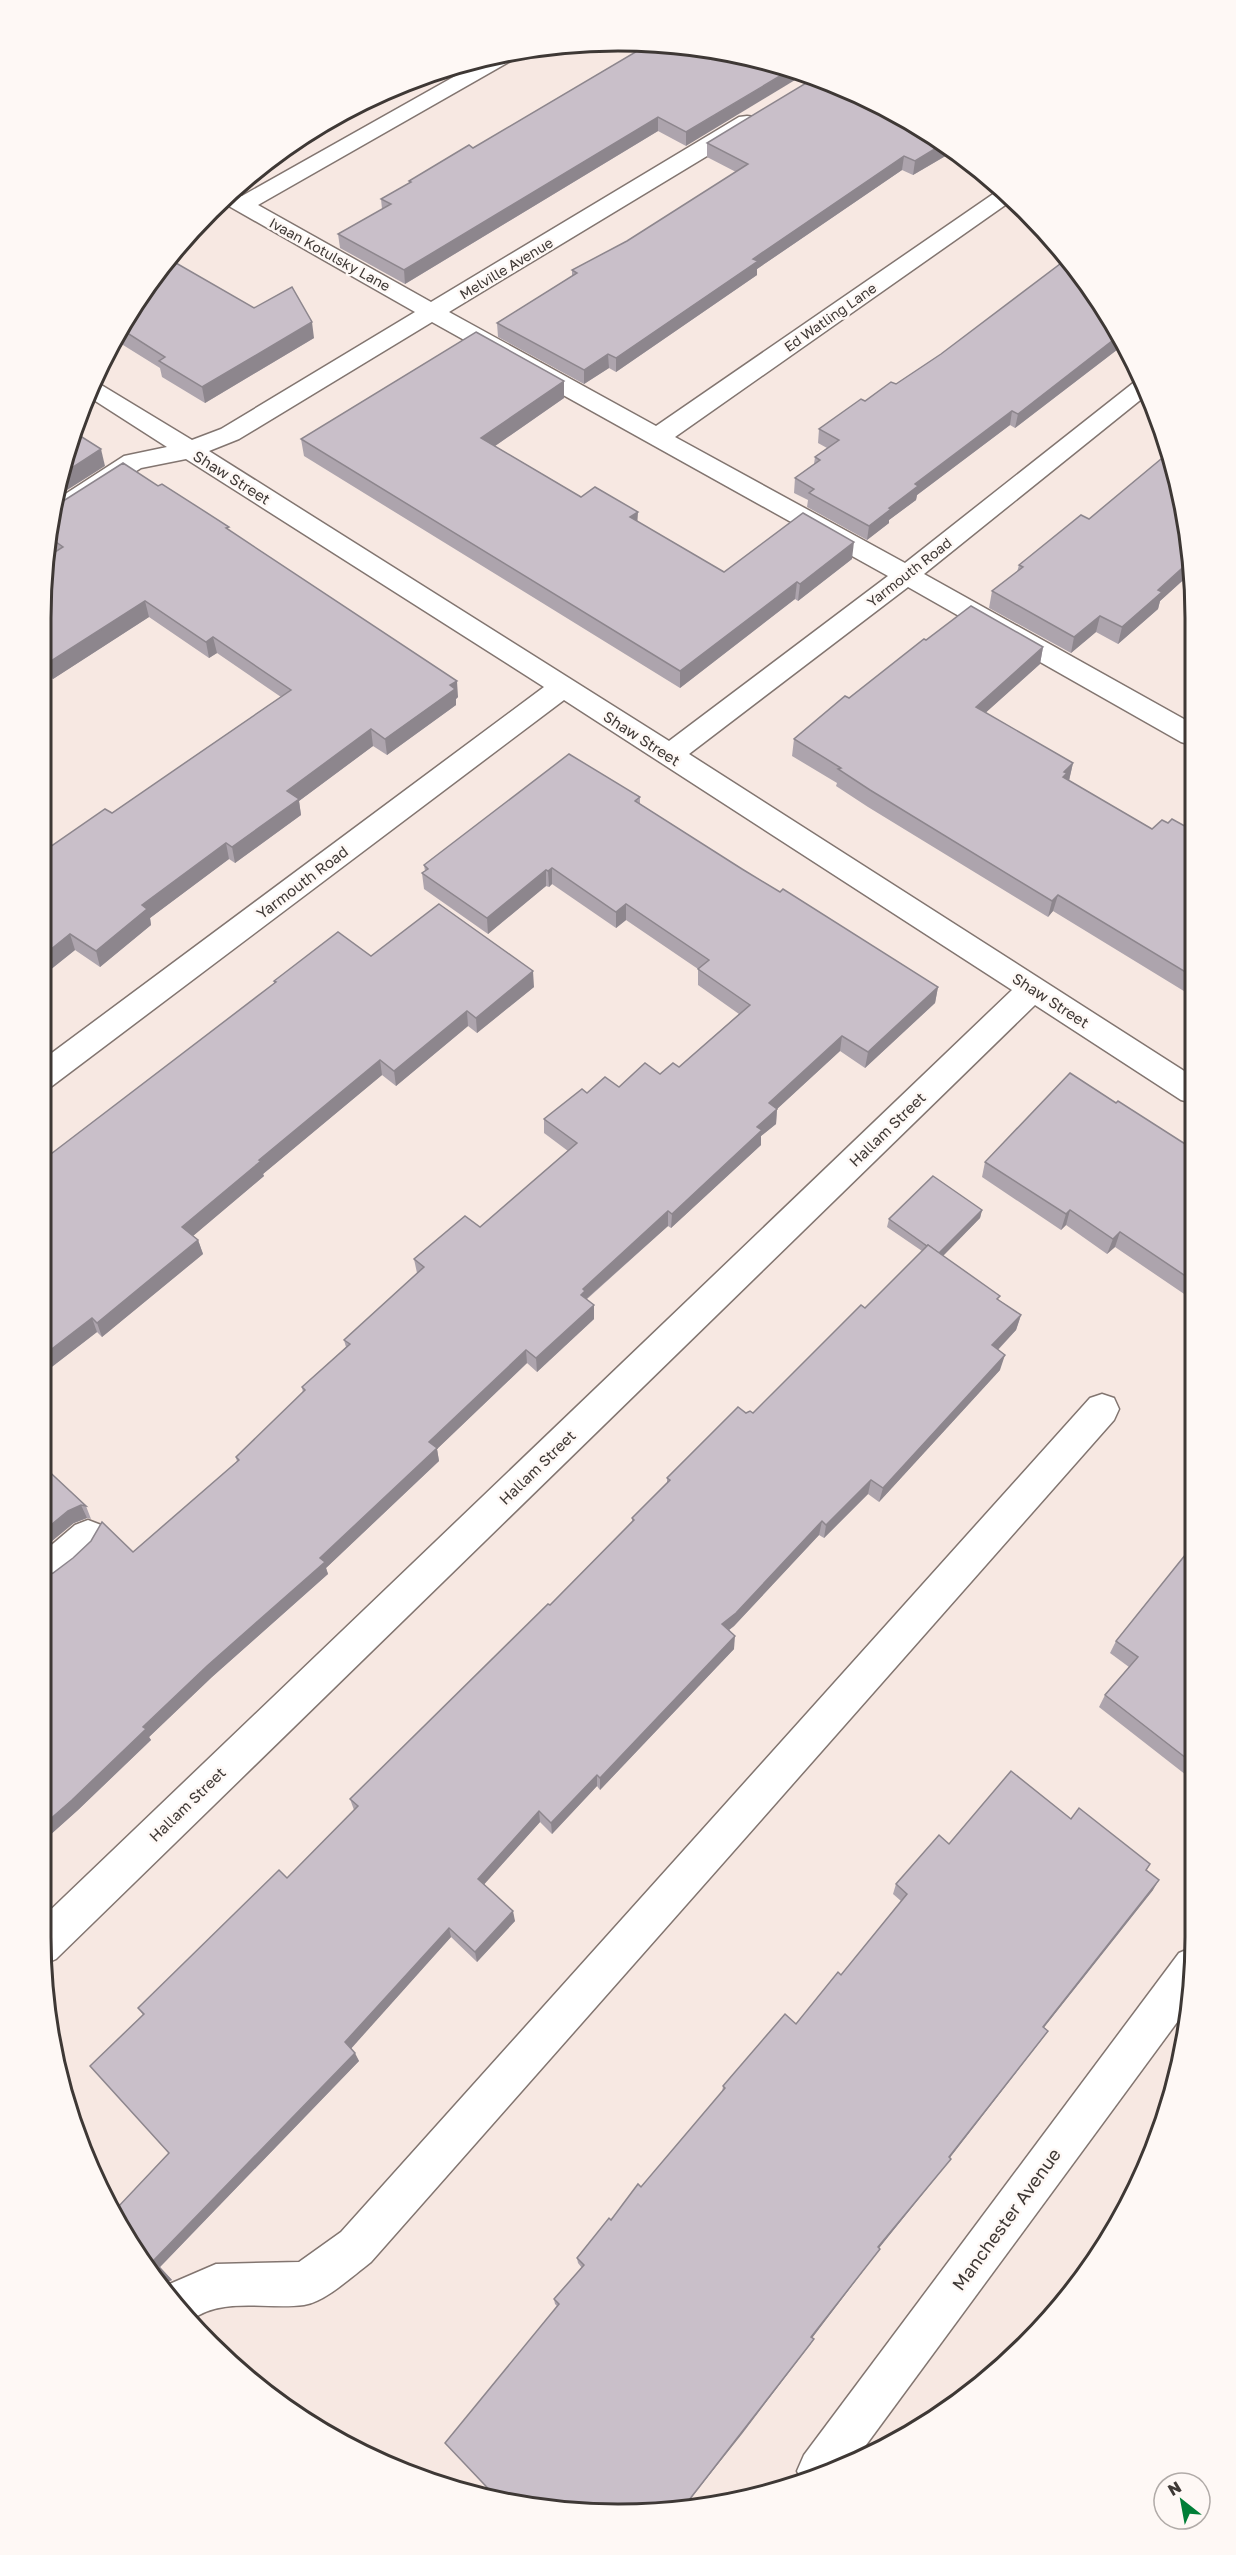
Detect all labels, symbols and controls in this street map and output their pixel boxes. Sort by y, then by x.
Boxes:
street label: Ivaan Kotulsky Lane [267,214,393,294]
street label: Melville Avenue [456,233,556,303]
street label: Ed Watling Lane [781,279,879,355]
street label: Shaw Street [190,446,274,508]
street label: Yarmouth Road [863,534,955,610]
street label: Shaw Street [600,707,684,769]
street label: Yarmouth Road [253,842,351,922]
street label: Shaw Street [1009,969,1093,1031]
street label: Hallam Street [845,1088,929,1170]
street label: Hallam Street [495,1426,579,1508]
street label: Hallam Street [145,1763,229,1845]
street label: Manchester Avenue [947,2144,1065,2294]
north arrow [1152,2471,1212,2531]
text: N [1164,2476,1185,2500]

